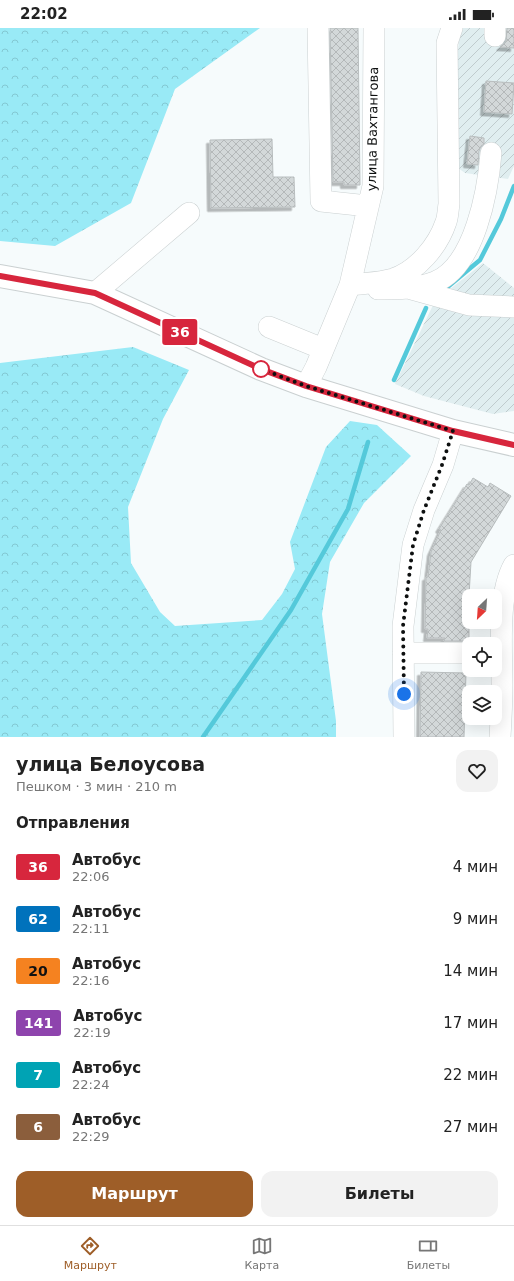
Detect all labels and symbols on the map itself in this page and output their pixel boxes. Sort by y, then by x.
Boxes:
street label: улица Вахтангова [364,67,381,191]
line badge: 36 [162,319,198,345]
unlabelled marker [252,360,270,378]
north arrow [462,589,502,629]
your location [394,684,414,704]

